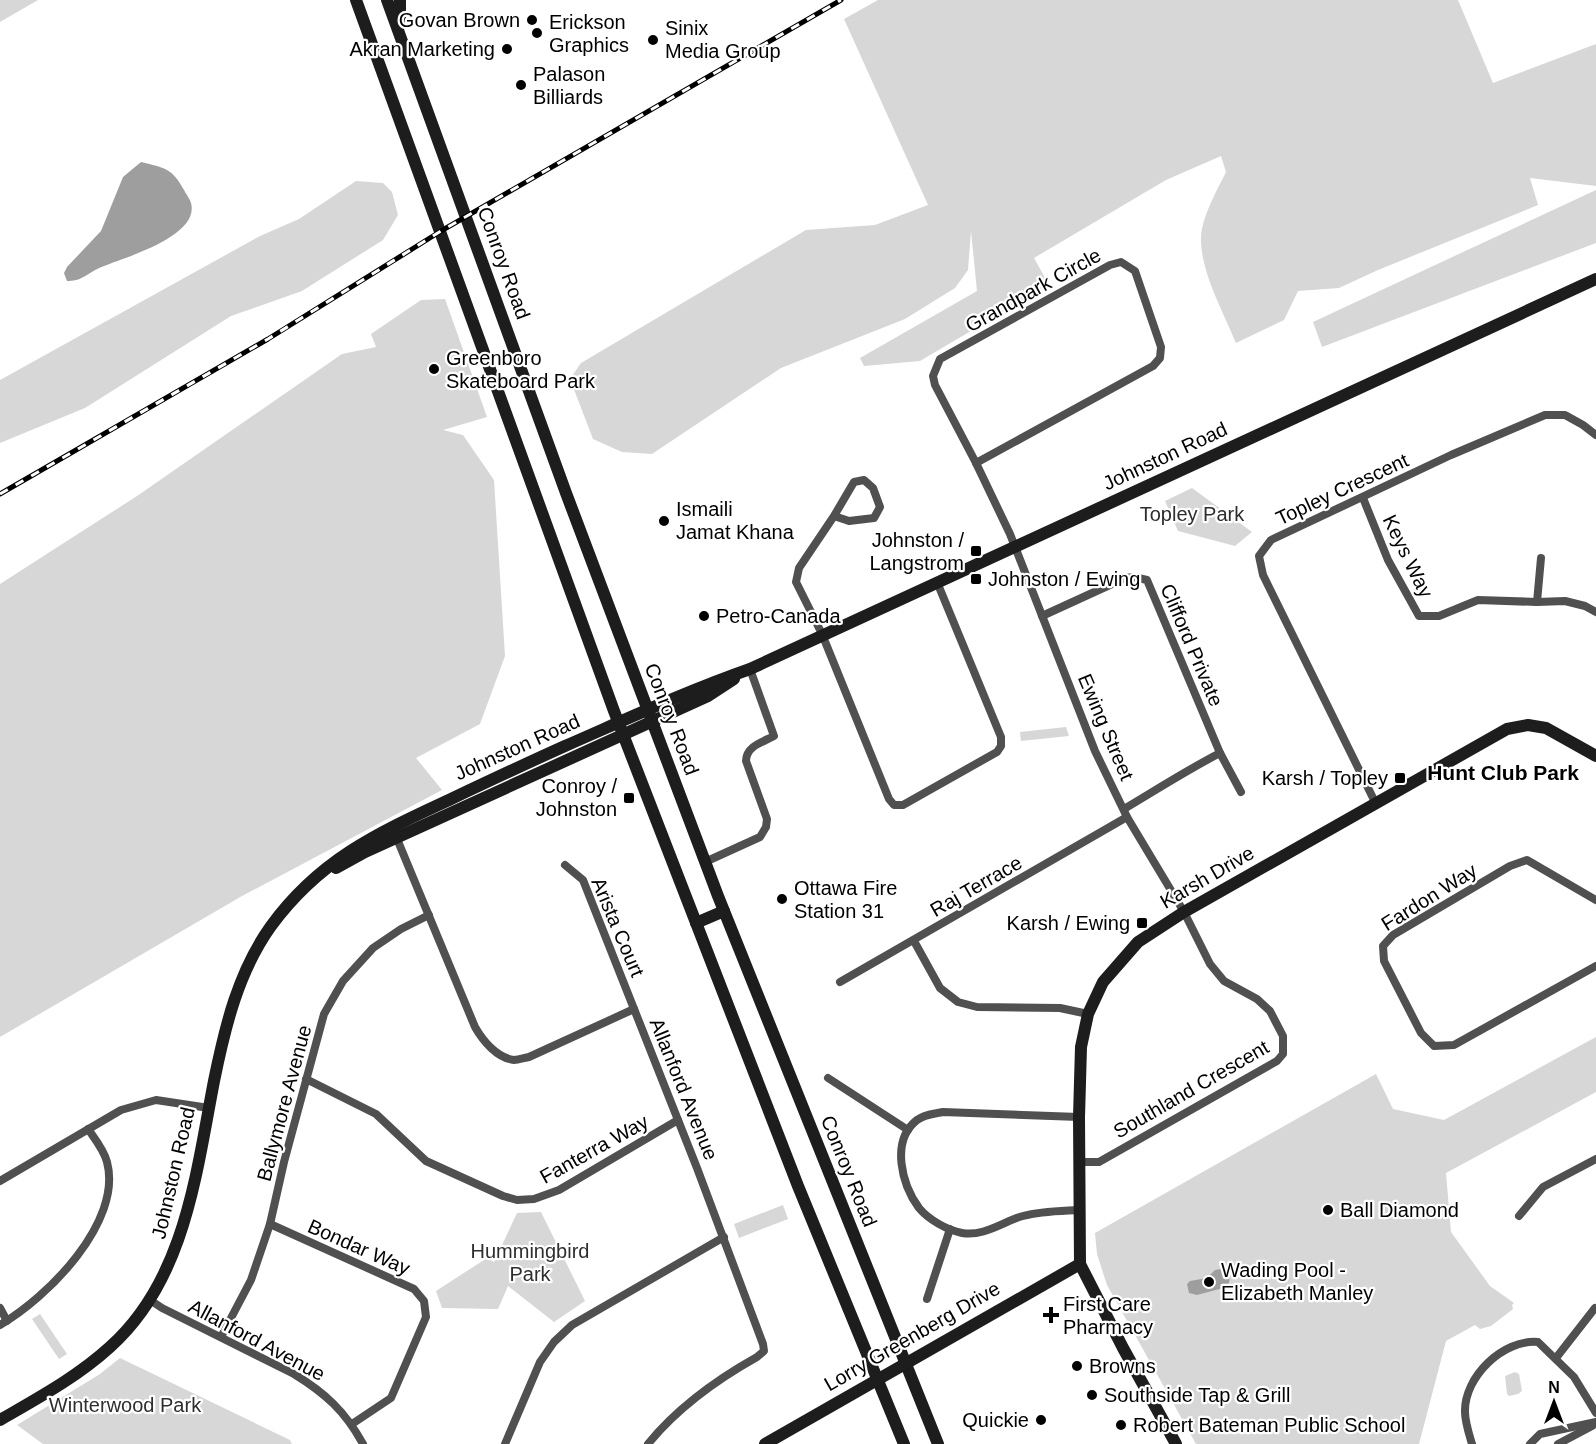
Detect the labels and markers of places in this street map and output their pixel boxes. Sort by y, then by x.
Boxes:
place label: Govan Brown [399,9,520,31]
place label: Erickson Graphics [549,11,629,56]
marker: Govan Brown [525,13,539,27]
place label: Sinix Media Group [665,17,781,62]
marker: Erickson Graphics [530,26,544,40]
marker: Sinix Media Group [646,33,660,47]
place label: Akran Marketing [349,38,495,60]
marker: Akran Marketing [500,42,514,56]
place label: Palason Billiards [533,63,605,108]
marker: Palason Billiards [514,78,528,92]
place label: Greenboro Skateboard Park [446,347,596,392]
marker: Greenboro Skateboard Park [427,362,441,376]
place label: Ismaili Jamat Khana [676,498,795,543]
marker: Ismaili Jamat Khana [657,514,671,528]
place label: Johnston / Langstrom [870,529,964,574]
marker: Johnston / Langstrom [969,544,983,558]
place label: Johnston / Ewing [988,568,1140,590]
marker: Johnston / Ewing [969,572,983,586]
place label: Petro-Canada [716,605,841,627]
marker: Petro-Canada [697,609,711,623]
place label: Karsh / Topley [1262,767,1388,789]
marker: Karsh / Topley [1393,771,1407,785]
place label: Conroy / Johnston [536,775,617,820]
marker: Conroy / Johnston [622,791,636,805]
place label: Ottawa Fire Station 31 [794,877,897,922]
marker: Ottawa Fire Station 31 [775,892,789,906]
place label: Karsh / Ewing [1007,912,1130,934]
marker: Karsh / Ewing [1135,916,1149,930]
place label: Ball Diamond [1340,1199,1459,1221]
marker: Ball Diamond [1321,1203,1335,1217]
place label: Wading Pool - Elizabeth Manley [1221,1259,1373,1304]
marker: Wading Pool - Elizabeth Manley [1202,1275,1216,1289]
place label: First Care Pharmacy [1063,1293,1153,1338]
marker: First Care Pharmacy [1044,1308,1058,1322]
place label: Browns [1089,1355,1156,1377]
marker: Browns [1070,1359,1084,1373]
place label: Southside Tap & Grill [1104,1384,1290,1406]
marker: Southside Tap & Grill [1085,1388,1099,1402]
place label: Quickie [962,1409,1029,1431]
marker: Quickie [1034,1413,1048,1427]
place label: Robert Bateman Public School [1133,1414,1405,1436]
marker: Robert Bateman Public School [1114,1418,1128,1432]

